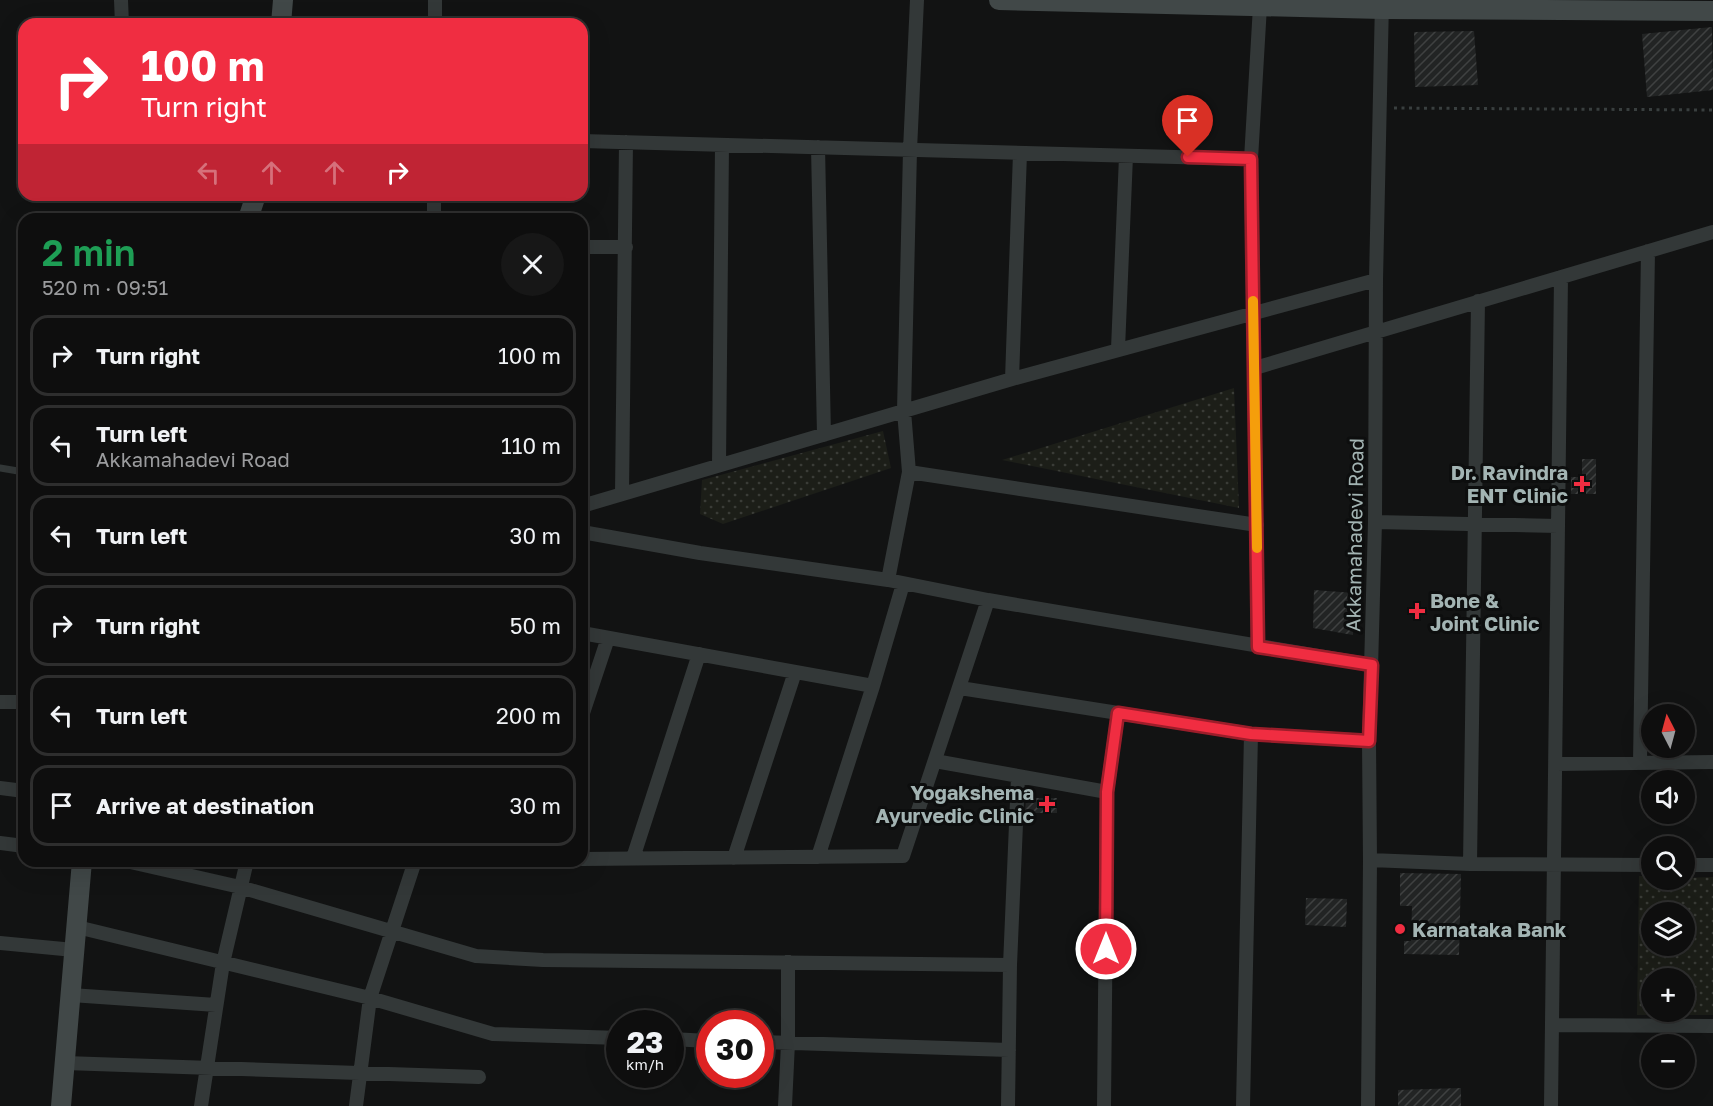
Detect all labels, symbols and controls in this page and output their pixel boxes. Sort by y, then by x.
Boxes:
text: 100 m [141,40,264,90]
icon: right [42,42,120,120]
text: Turn right [141,91,267,123]
pin [1162,95,1213,157]
icon: arrive [1171,104,1204,137]
icon: left [192,156,225,189]
icon: ahead [255,156,288,189]
icon: ahead [318,156,351,189]
icon: right [381,156,414,189]
text: 2 min [42,231,136,274]
button: close [501,233,564,296]
text: 520 m · 09:51 [42,275,168,299]
icon: right [45,339,78,372]
text: Turn right [96,342,200,369]
text: 100 m [498,342,561,369]
text: Turn left [96,420,187,447]
icon: left [45,429,78,462]
text: 110 m [501,432,561,459]
street label: Akkamahadevi Road [1340,438,1368,632]
text: Akkamahadevi Road [96,447,290,471]
place label: Dr. Ravindra ENT Clinic [1451,460,1568,507]
marker: Dr. Ravindra ENT Clinic [1573,475,1591,493]
icon: left [45,519,78,552]
text: Turn left [96,522,187,549]
text: 30 m [510,522,561,549]
place label: Bone & Joint Clinic [1430,588,1539,635]
marker: Bone & Joint Clinic [1408,602,1426,620]
icon: right [45,609,78,642]
text: Turn right [96,612,200,639]
text: 50 m [510,612,561,639]
icon: left [45,699,78,732]
text: Turn left [96,702,187,729]
text: 200 m [496,702,561,729]
north arrow [1641,704,1695,758]
map controls [1641,704,1695,1088]
button: sound [1641,770,1695,824]
place label: Yogakshema Ayurvedic Clinic [876,780,1034,827]
icon: arrive [45,789,78,822]
text: Arrive at destination [96,792,314,819]
text: 30 m [510,792,561,819]
marker: Yogakshema Ayurvedic Clinic [1038,795,1056,813]
button: search [1641,836,1695,890]
button: layers [1641,902,1695,956]
position arrow [1074,917,1138,981]
place label: Karnataka Bank [1412,917,1567,941]
marker: Karnataka Bank [1393,922,1407,936]
button: + [1641,968,1695,1022]
speed limit sign: 30 [696,1010,774,1088]
text: 23 [627,1024,663,1060]
button: − [1641,1034,1695,1088]
text: km/h [626,1055,664,1073]

